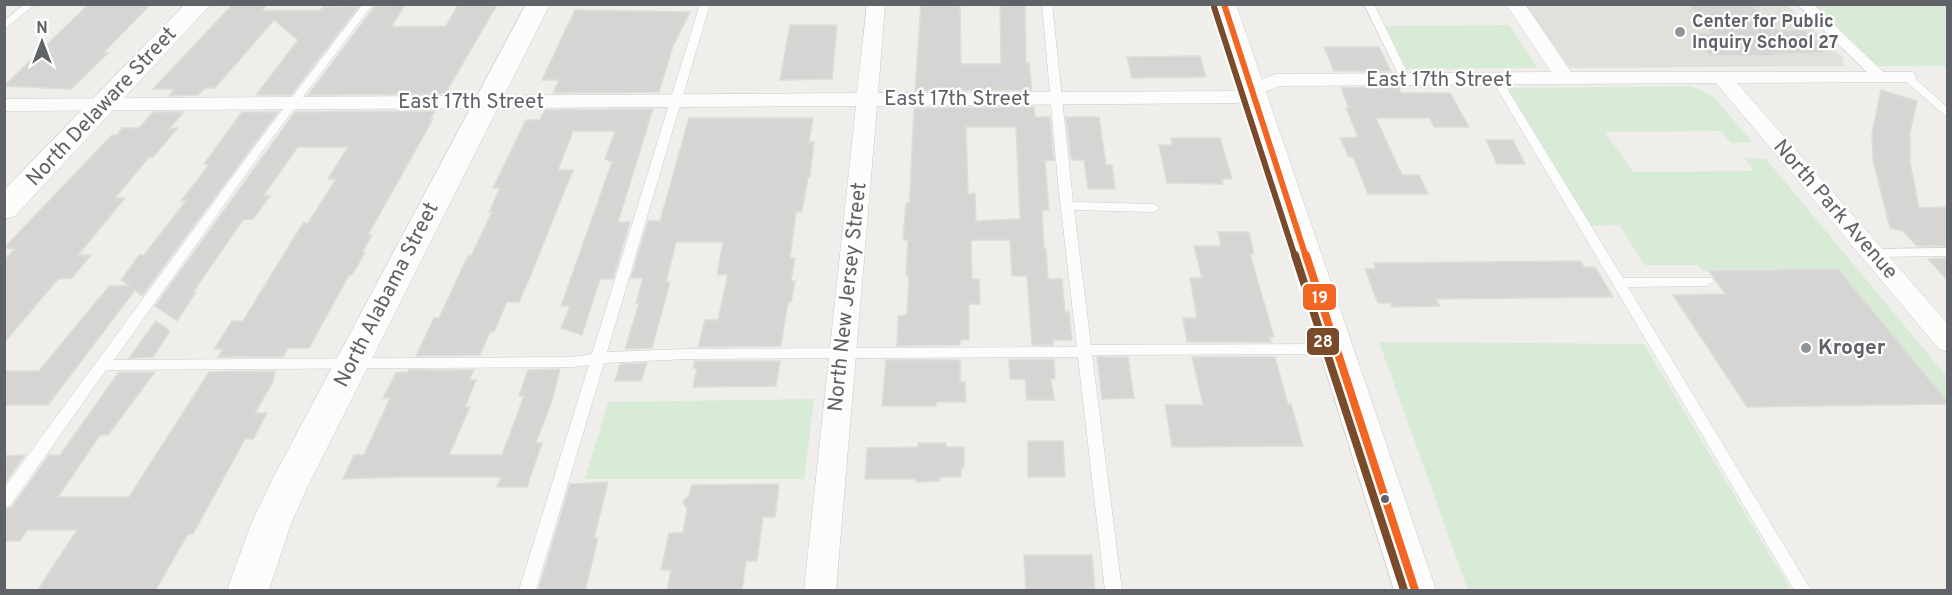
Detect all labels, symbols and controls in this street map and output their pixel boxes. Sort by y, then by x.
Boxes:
place label: Center for Public Inquiry School 27 [1692,11,1839,55]
north arrow [12,12,72,72]
street label: North Delaware Street [22,22,182,192]
marker: Center for Public Inquiry School 27 [1673,25,1687,39]
street label: East 17th Street [1366,67,1512,94]
street label: East 17th Street [884,86,1030,113]
street label: East 17th Street [398,89,544,116]
street label: North Park Avenue [1767,134,1903,286]
street label: North New Jersey Street [823,181,873,413]
street label: North Alabama Street [329,198,445,392]
line badge: 19 [1302,283,1337,311]
text: 19 [1312,289,1328,309]
line badge: 28 [1306,327,1340,356]
text: 28 [1313,333,1333,353]
place label: Kroger [1818,335,1886,362]
marker: Kroger [1799,341,1813,355]
unlabelled marker [1379,493,1391,505]

